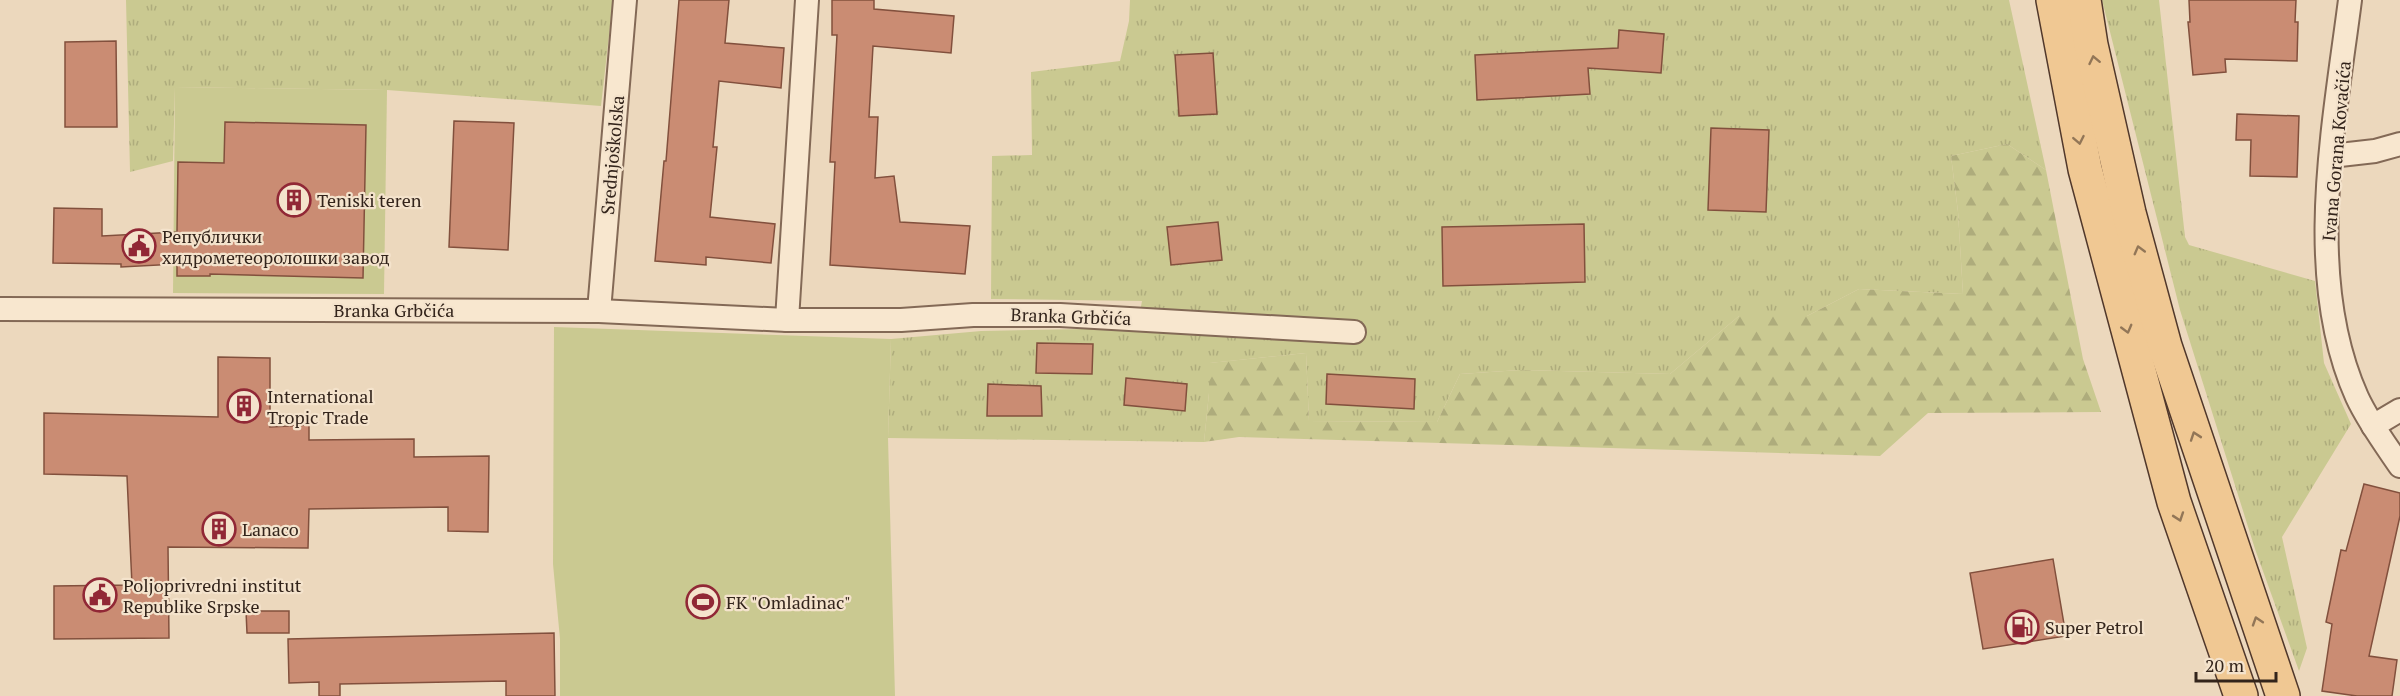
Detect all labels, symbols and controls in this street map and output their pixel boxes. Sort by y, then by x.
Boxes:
one-way arrow [2089,55,2102,65]
street label: Ivana Gorana Kovačića [2316,60,2356,242]
street label: Srednjoškolska [595,94,629,216]
one-way arrow [2072,135,2085,145]
building icon: Teniski teren [276,182,312,218]
place label: Teniski teren [317,188,422,212]
place label: Републички хидрометеоролошки завод [162,224,390,269]
public building icon: Републички хидрометеоролошки завод [121,228,157,264]
one-way arrow [2133,245,2146,255]
street label: Branka Grbčića [334,298,454,322]
street label: Branka Grbčića [1010,302,1132,330]
one-way arrow [2120,324,2133,334]
place label: International Tropic Trade [267,384,374,429]
building icon: International Tropic Trade [226,388,262,424]
one-way arrow [2190,431,2203,442]
building icon: Lanaco [201,511,237,547]
one-way arrow [2171,511,2184,522]
place label: Lanaco [242,517,299,541]
place label: Poljoprivredni institut Republike Srpske [123,573,302,618]
public building icon: Poljoprivredni institut Republike Srpske [82,577,118,613]
sports icon: FK "Omladinac" [685,584,721,620]
place label: FK "Omladinac" [726,590,851,614]
fuel station icon: Super Petrol [2004,609,2040,645]
place label: Super Petrol [2045,615,2144,639]
one-way arrow [2251,616,2264,627]
scale bar [2196,645,2276,683]
text: 20 m [2205,653,2245,677]

